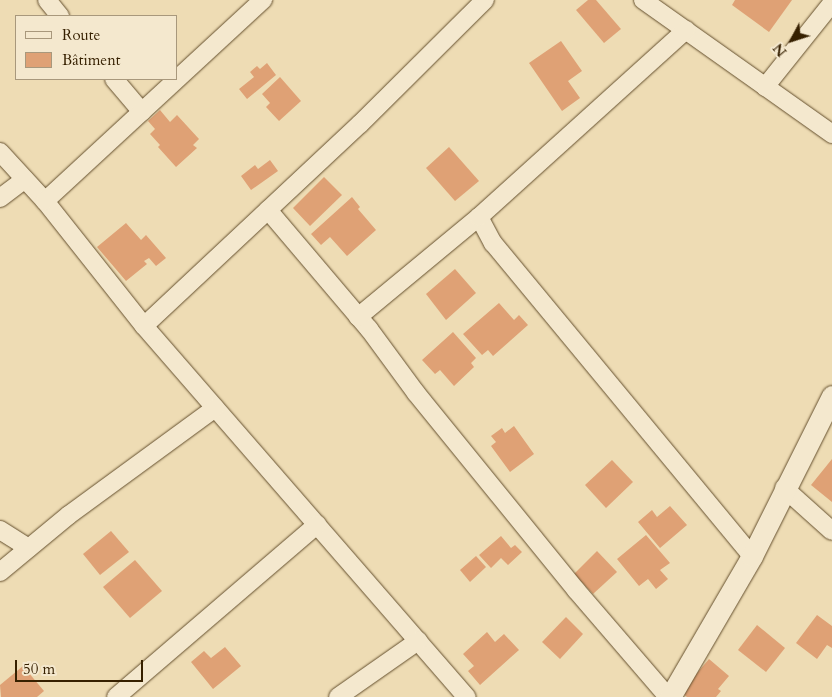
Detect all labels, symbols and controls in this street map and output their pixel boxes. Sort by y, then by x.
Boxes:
legend [15,15,178,80]
north arrow [767,15,817,65]
text: Route [62,25,100,45]
text: N [769,39,791,61]
text: Bâtiment [62,50,120,70]
scale bar [18,650,145,682]
text: 50 m [23,659,55,679]

